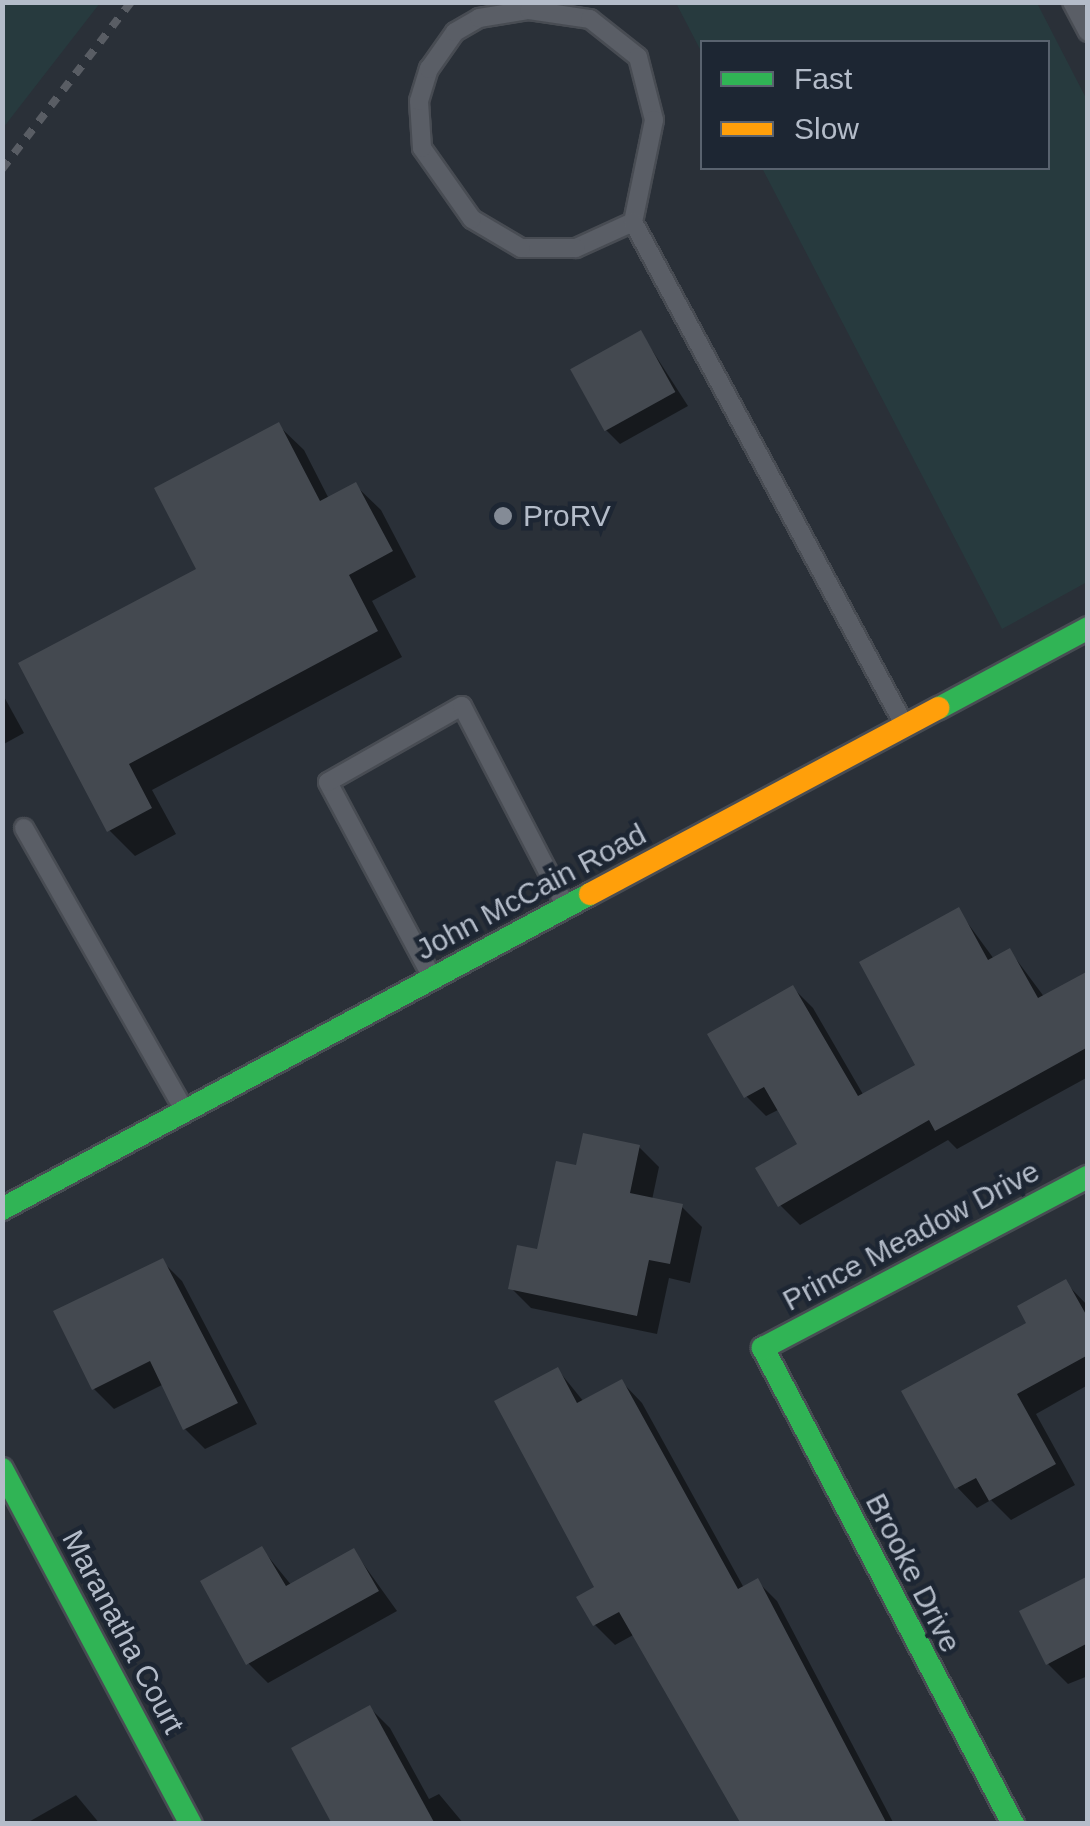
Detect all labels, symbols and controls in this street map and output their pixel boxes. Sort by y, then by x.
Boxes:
legend [700,40,1050,170]
text: Fast [794,62,852,95]
text: Slow [794,112,859,145]
place label: ProRV [523,498,611,534]
marker: ProRV [492,505,514,527]
street label: John McCain Road [410,816,652,968]
street label: Prince Meadow Drive [777,1153,1045,1319]
street label: Brooke Drive [858,1488,968,1658]
street label: Maranatha Court [54,1524,192,1740]

